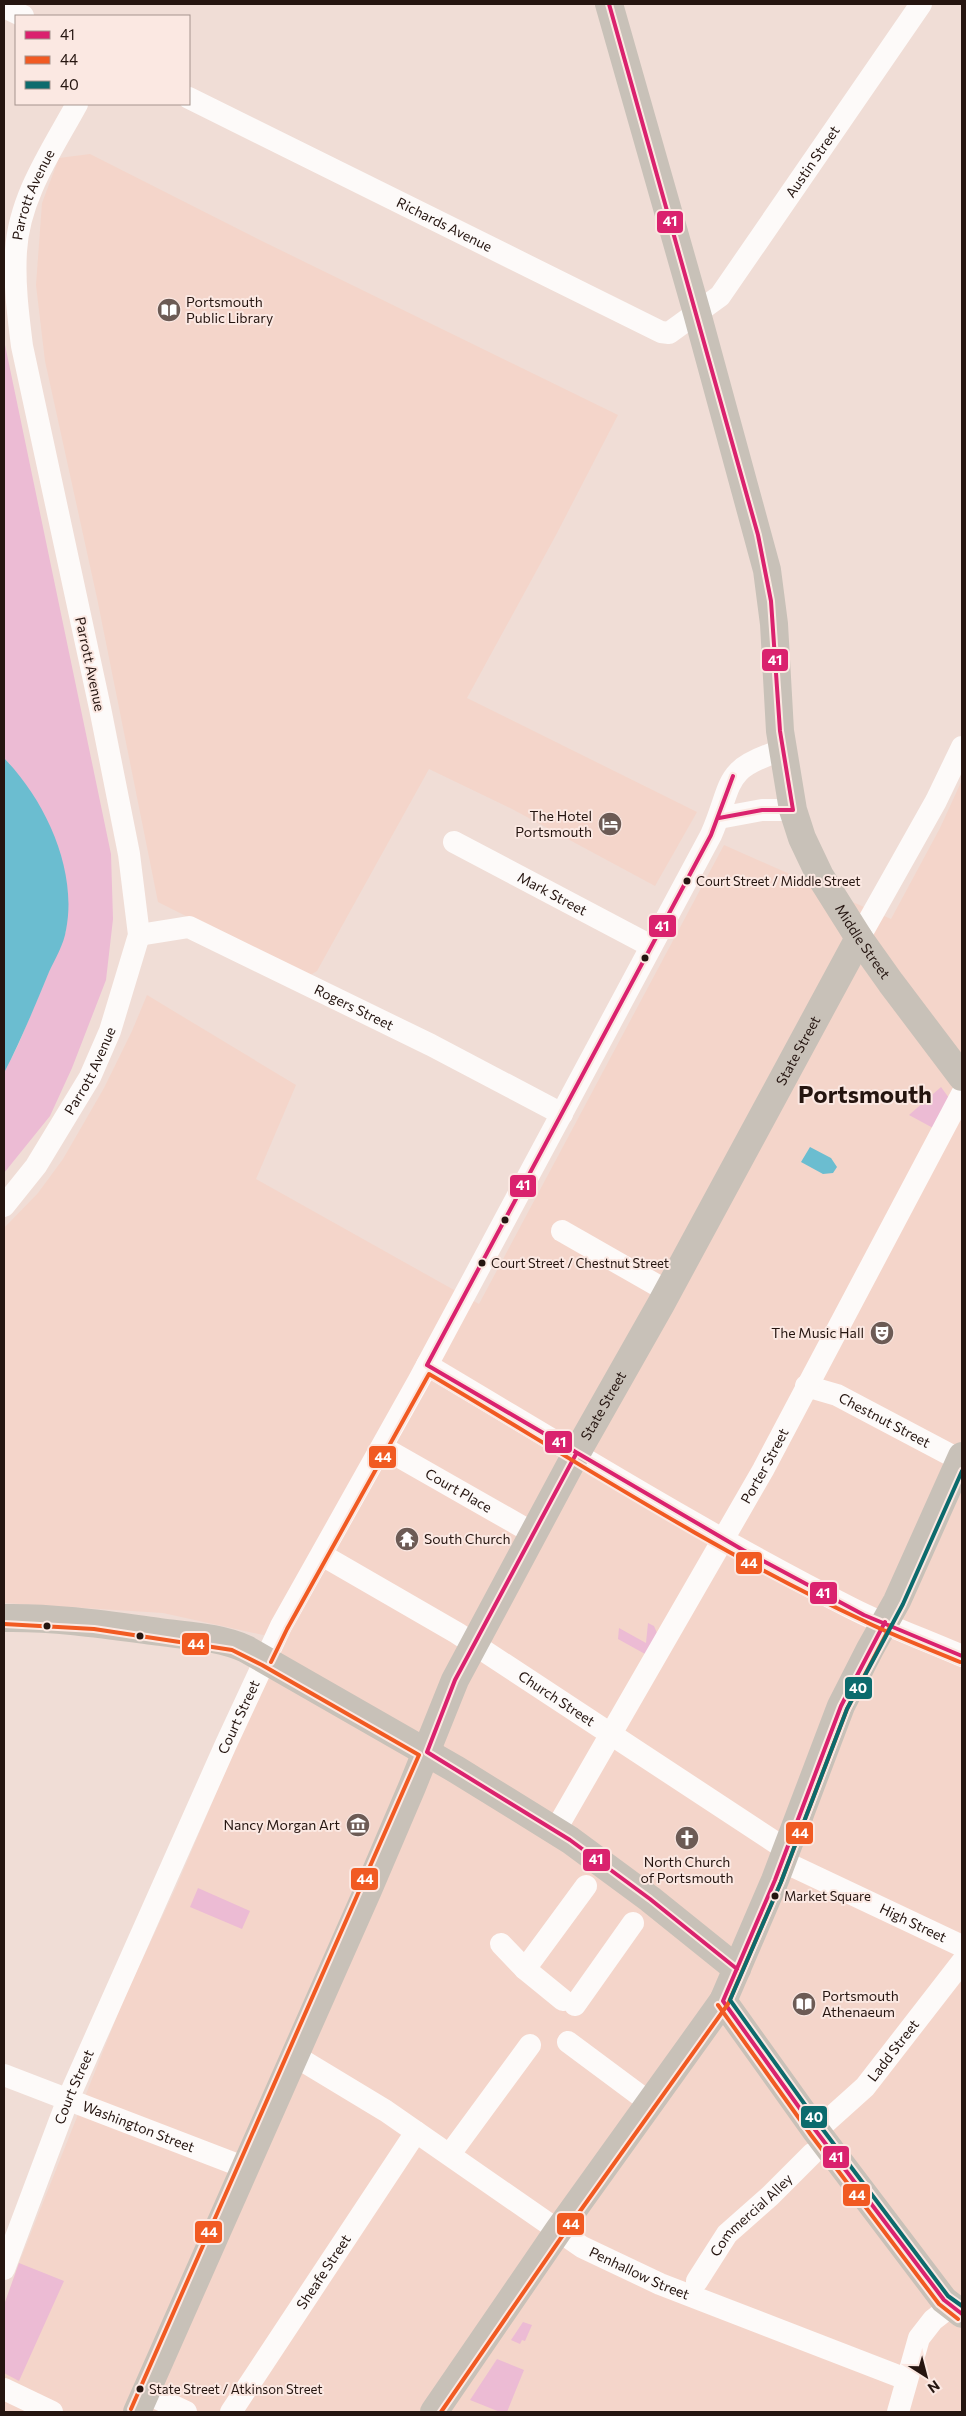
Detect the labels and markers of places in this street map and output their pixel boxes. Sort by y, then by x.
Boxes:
place label: Portsmouth Public Library [186,293,273,326]
library icon: Portsmouth Public Library [156,297,182,323]
place label: The Hotel Portsmouth [515,807,592,840]
hotel icon: The Hotel Portsmouth [597,811,623,837]
place label: Court Street / Middle Street [696,873,861,889]
marker: Court Street / Middle Street [682,876,692,886]
unlabelled marker [640,953,650,963]
unlabelled marker [500,1215,510,1225]
place label: Court Street / Chestnut Street [491,1255,669,1271]
marker: Court Street / Chestnut Street [477,1258,487,1268]
theatre icon: The Music Hall [869,1320,895,1346]
place label: The Music Hall [771,1324,864,1341]
temple icon: South Church [394,1526,420,1552]
place label: South Church [424,1530,511,1547]
unlabelled marker [42,1621,52,1631]
unlabelled marker [135,1631,145,1641]
museum icon: Nancy Morgan Art [345,1812,371,1838]
place label: Nancy Morgan Art [223,1816,340,1833]
church icon: North Church of Portsmouth [674,1825,700,1851]
place label: North Church of Portsmouth [640,1853,734,1886]
place label: Market Square [784,1888,871,1904]
marker: Market Square [770,1891,780,1901]
place label: Portsmouth Athenaeum [822,1987,899,2020]
library icon: Portsmouth Athenaeum [791,1991,817,2017]
place label: State Street / Atkinson Street [149,2381,323,2397]
marker: State Street / Atkinson Street [135,2384,145,2394]

